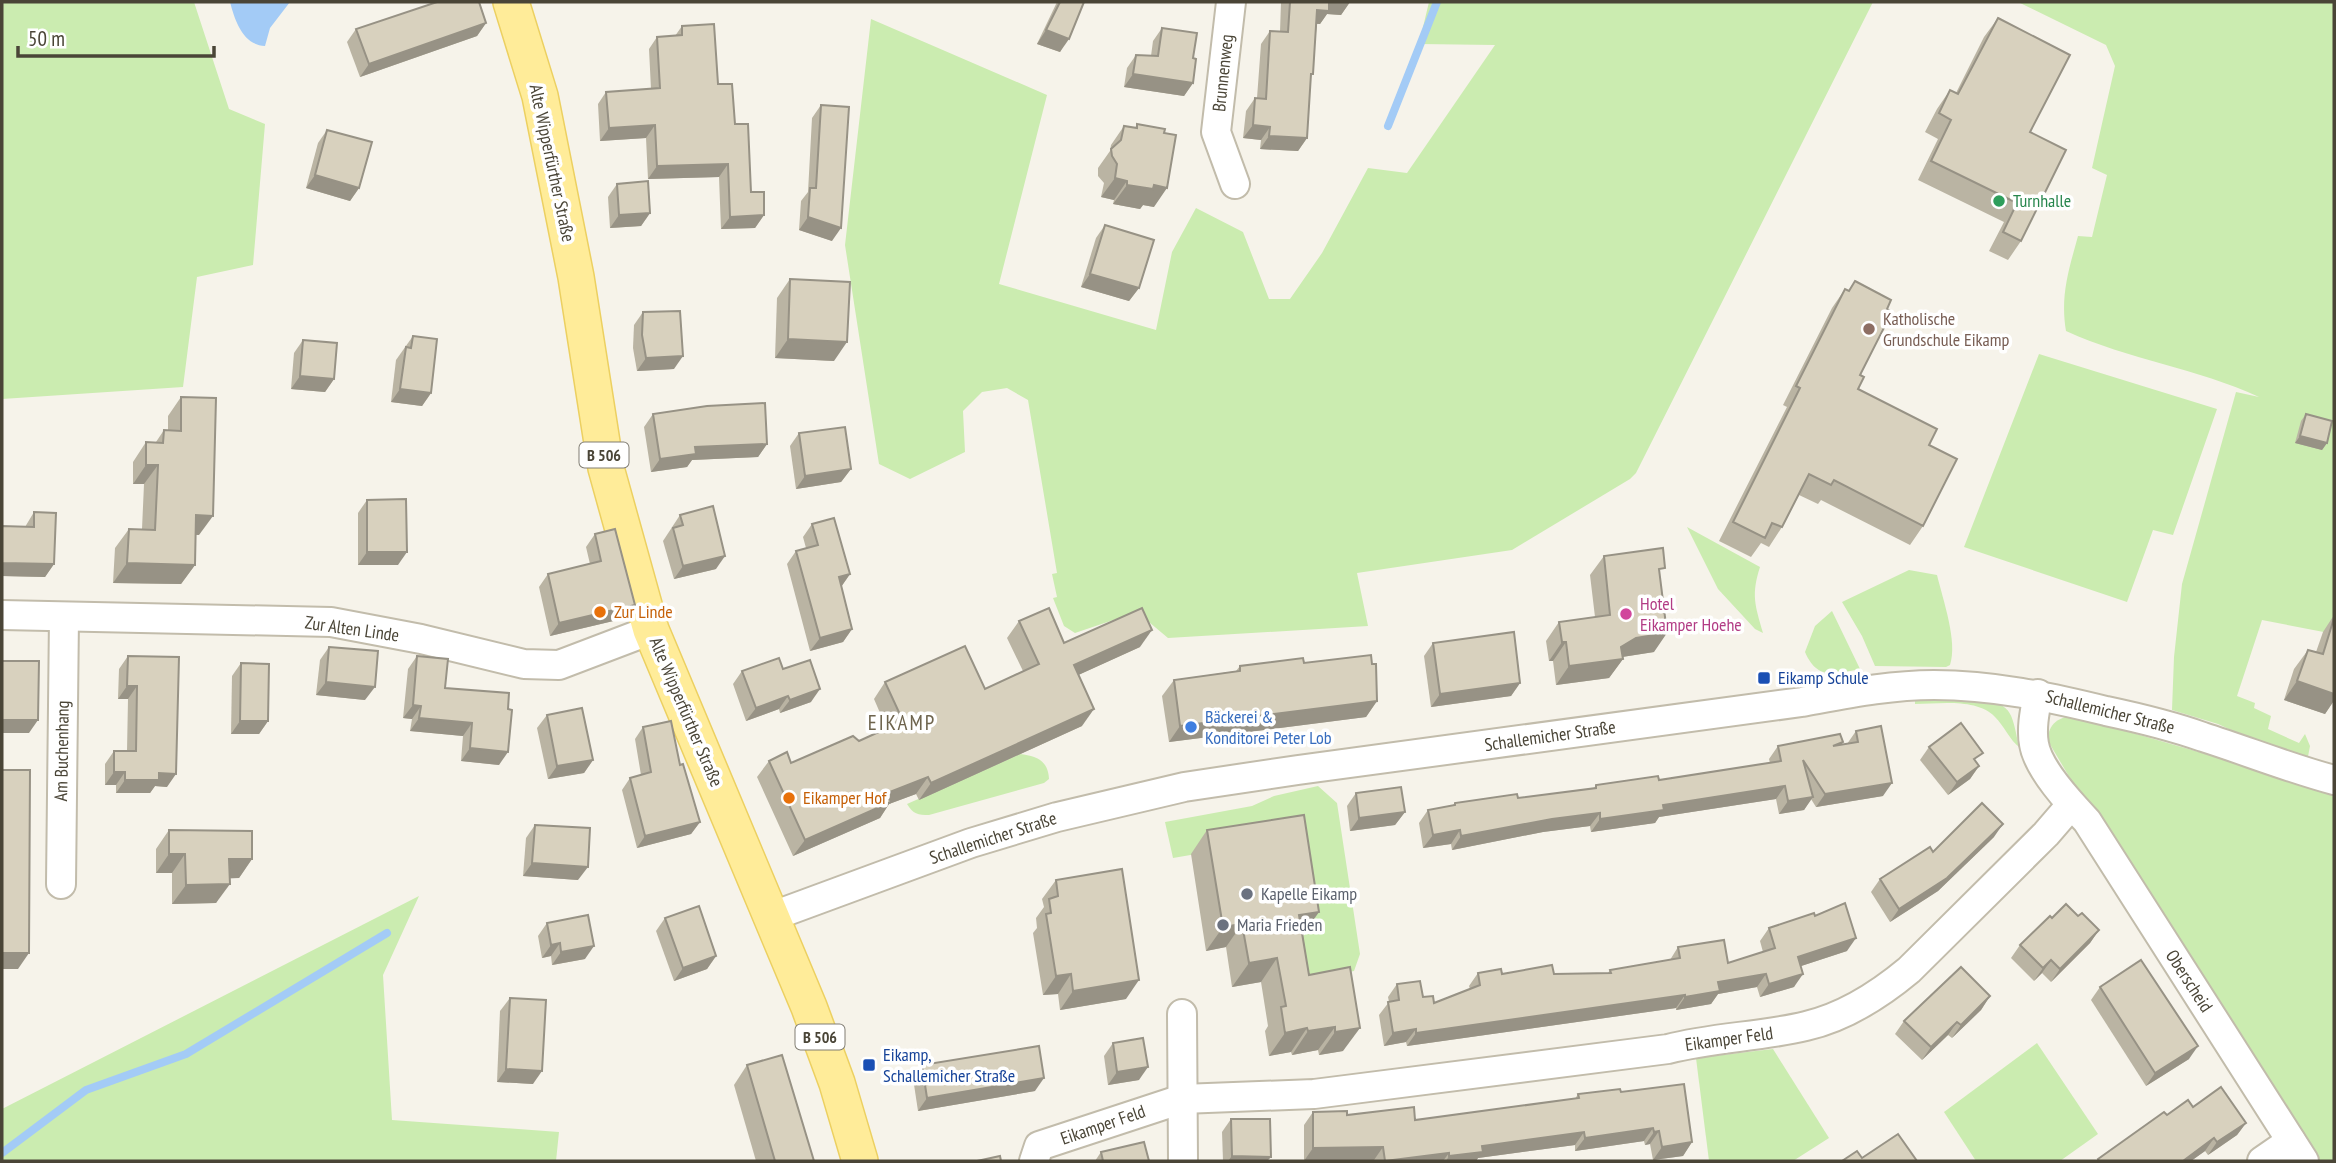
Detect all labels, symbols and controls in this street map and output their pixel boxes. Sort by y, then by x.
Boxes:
scale bar [18,14,214,58]
text: 50 m [28,25,65,52]
street label: Brunnenweg [1207,33,1238,113]
street label: Alte Wipperfürther Straße [525,82,580,244]
place label: Turnhalle [2013,189,2071,212]
marker: Turnhalle [1991,193,2007,209]
place label: Katholische Grundschule Eikamp [1883,307,2009,351]
marker: Katholische Grundschule Eikamp [1861,321,1877,337]
road number: B 506 [580,442,628,468]
place label: Hotel Eikamper Hoehe [1640,592,1742,636]
place label: Zur Linde [614,600,673,623]
marker: Zur Linde [592,604,608,620]
marker: Hotel Eikamper Hoehe [1618,606,1634,622]
street label: Zur Alten Linde [303,611,401,646]
street label: Alte Wipperfürther Straße [645,633,728,790]
place label: Eikamp Schule [1778,666,1869,689]
marker: Eikamp Schule [1756,670,1772,686]
street label: Schallemicher Straße [2043,684,2177,739]
street label: Am Buchenhang [49,700,74,802]
place label: Bäckerei & Konditorei Peter Lob [1205,705,1332,749]
district label: EIKAMP [868,709,936,736]
street label: Schallemicher Straße [1483,715,1617,756]
marker: Bäckerei & Konditorei Peter Lob [1183,719,1199,735]
place label: Eikamper Hof [803,786,888,809]
marker: Eikamper Hof [781,790,797,806]
street label: Schallemicher Straße [926,806,1059,869]
place label: Kapelle Eikamp [1261,882,1357,905]
marker: Kapelle Eikamp [1239,886,1255,902]
place label: Maria Frieden [1237,913,1322,936]
marker: Maria Frieden [1215,917,1231,933]
street label: Oberscheid [2161,945,2218,1016]
street label: Eikamper Feld [1684,1021,1774,1056]
road number: B 506 [796,1024,844,1050]
place label: Eikamp, Schallemicher Straße [883,1043,1015,1087]
marker: Eikamp, Schallemicher Straße [861,1057,877,1073]
street label: Eikamper Feld [1057,1099,1148,1150]

